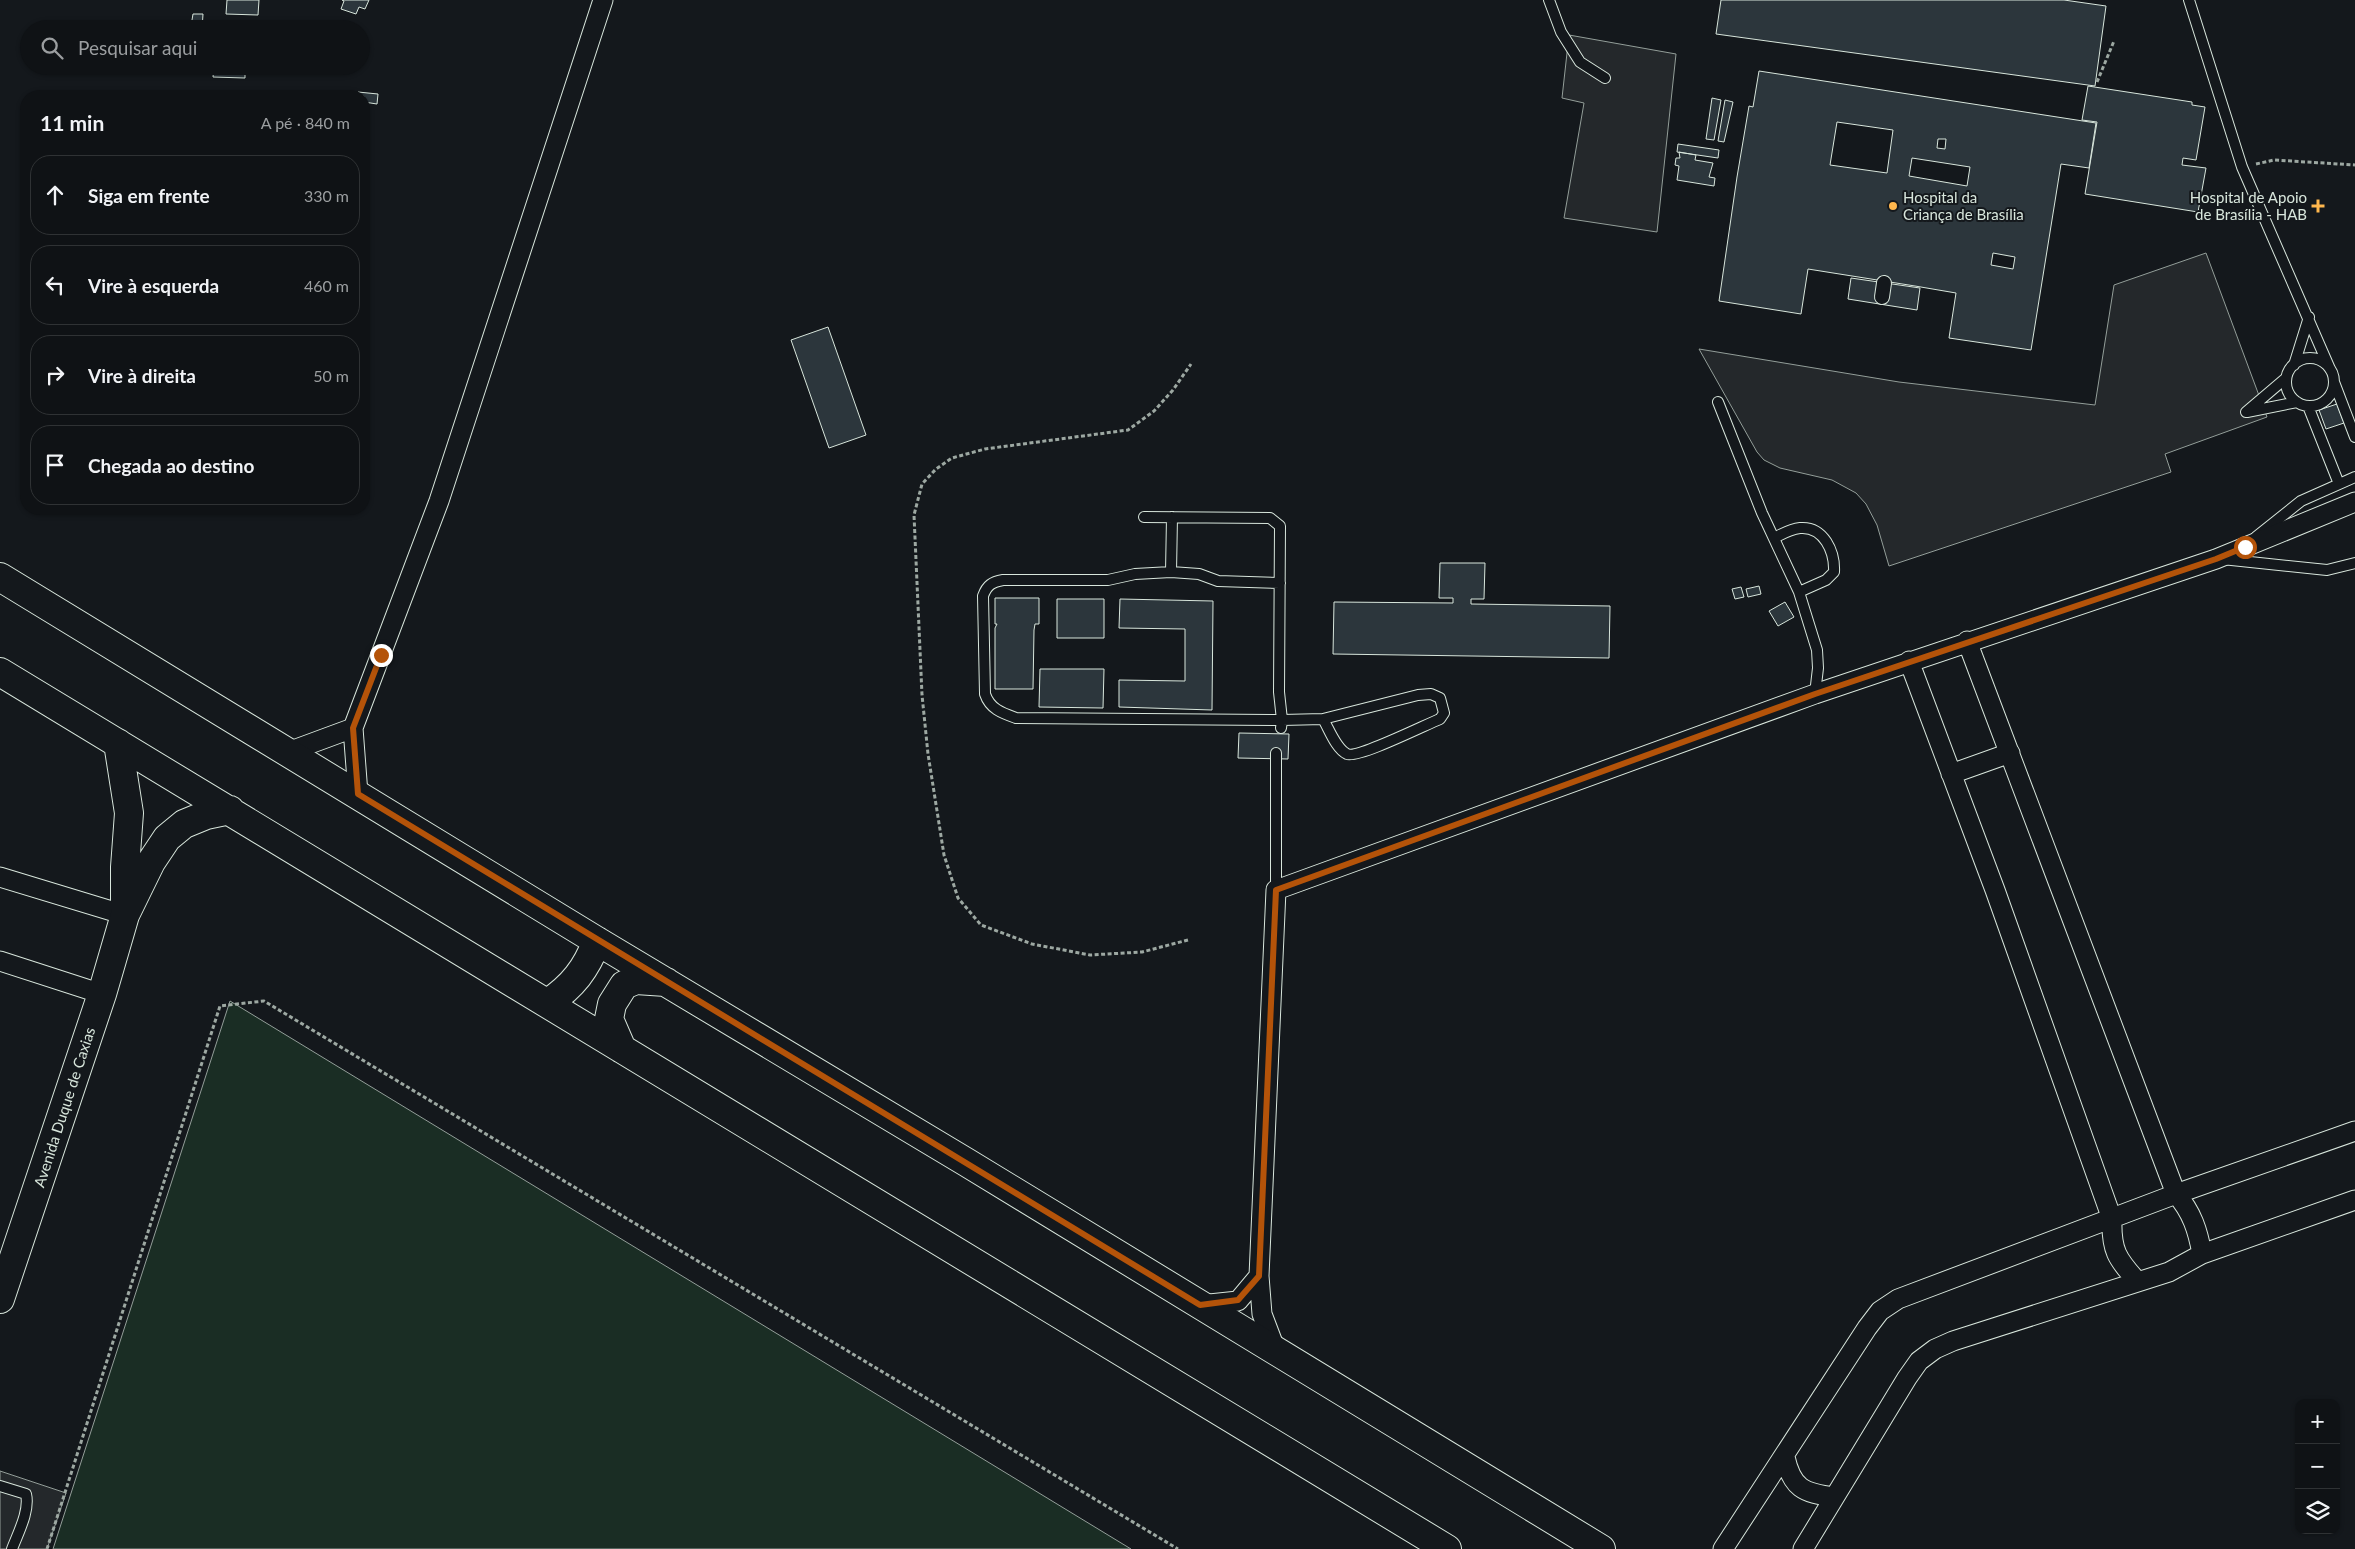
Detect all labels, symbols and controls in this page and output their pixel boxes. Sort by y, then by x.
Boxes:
search box [20,20,370,75]
icon: search [38,34,66,62]
text: Pesquisar aqui [78,36,197,59]
text: 11 min [40,110,104,135]
text: A pé · 840 m [261,113,350,132]
icon: ahead [41,181,69,209]
text: Siga em frente [88,184,210,207]
text: 330 m [304,186,349,205]
place label: Hospital da Criança de Brasília [1903,188,2024,223]
place label: Hospital de Apoio de Brasília - HAB [2190,188,2307,223]
marker: Hospital de Apoio de Brasília - HAB [2311,199,2325,213]
marker: Hospital da Criança de Brasília [1887,200,1899,212]
icon: left [41,271,69,299]
text: Vire à esquerda [88,274,219,297]
text: 460 m [304,276,349,295]
icon: right [41,361,69,389]
text: Vire à direita [88,364,196,387]
text: 50 m [313,366,349,385]
icon: arrive [41,451,69,479]
text: Chegada ao destino [88,454,254,477]
route start [2234,536,2257,559]
route end [370,644,393,667]
street label: Avenida Duque de Caxias [30,1025,98,1189]
map controls [2295,1399,2340,1534]
button: + [2295,1399,2340,1444]
button: − [2295,1444,2340,1489]
button: layers [2295,1489,2340,1534]

